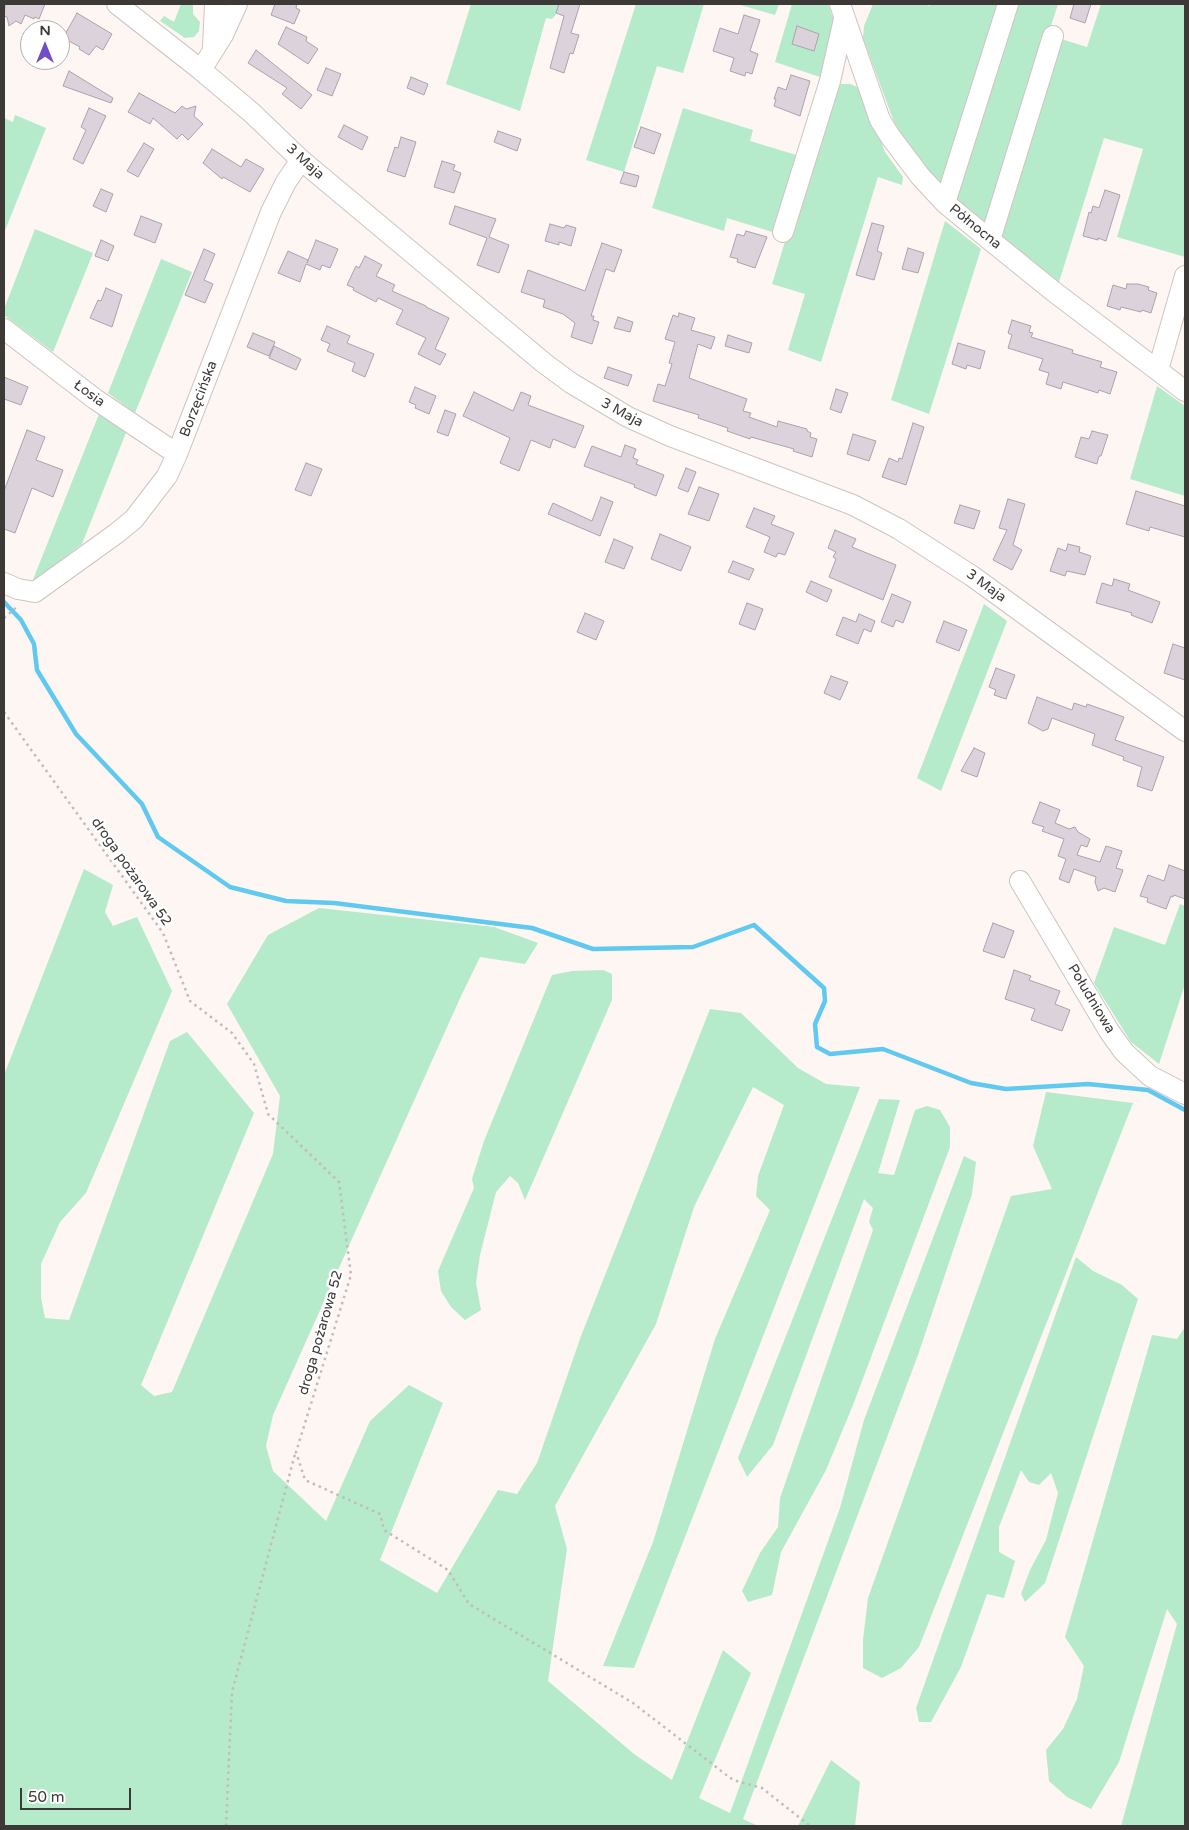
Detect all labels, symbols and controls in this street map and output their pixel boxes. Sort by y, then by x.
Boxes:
north arrow [20,20,70,70]
text: N [39,22,51,39]
street label: 3 Maja [283,141,327,183]
street label: Północna [946,201,1004,253]
street label: Borzęcińska [177,359,221,439]
street label: Łosia [70,377,108,411]
street label: 3 Maja [598,395,646,431]
street label: 3 Maja [963,566,1009,606]
street label: droga pożarowa 52 [87,814,175,930]
street label: Południowa [1064,961,1118,1037]
street label: droga pożarowa 52 [295,1269,347,1397]
scale bar [22,1778,134,1810]
text: 50 m [28,1788,65,1806]

